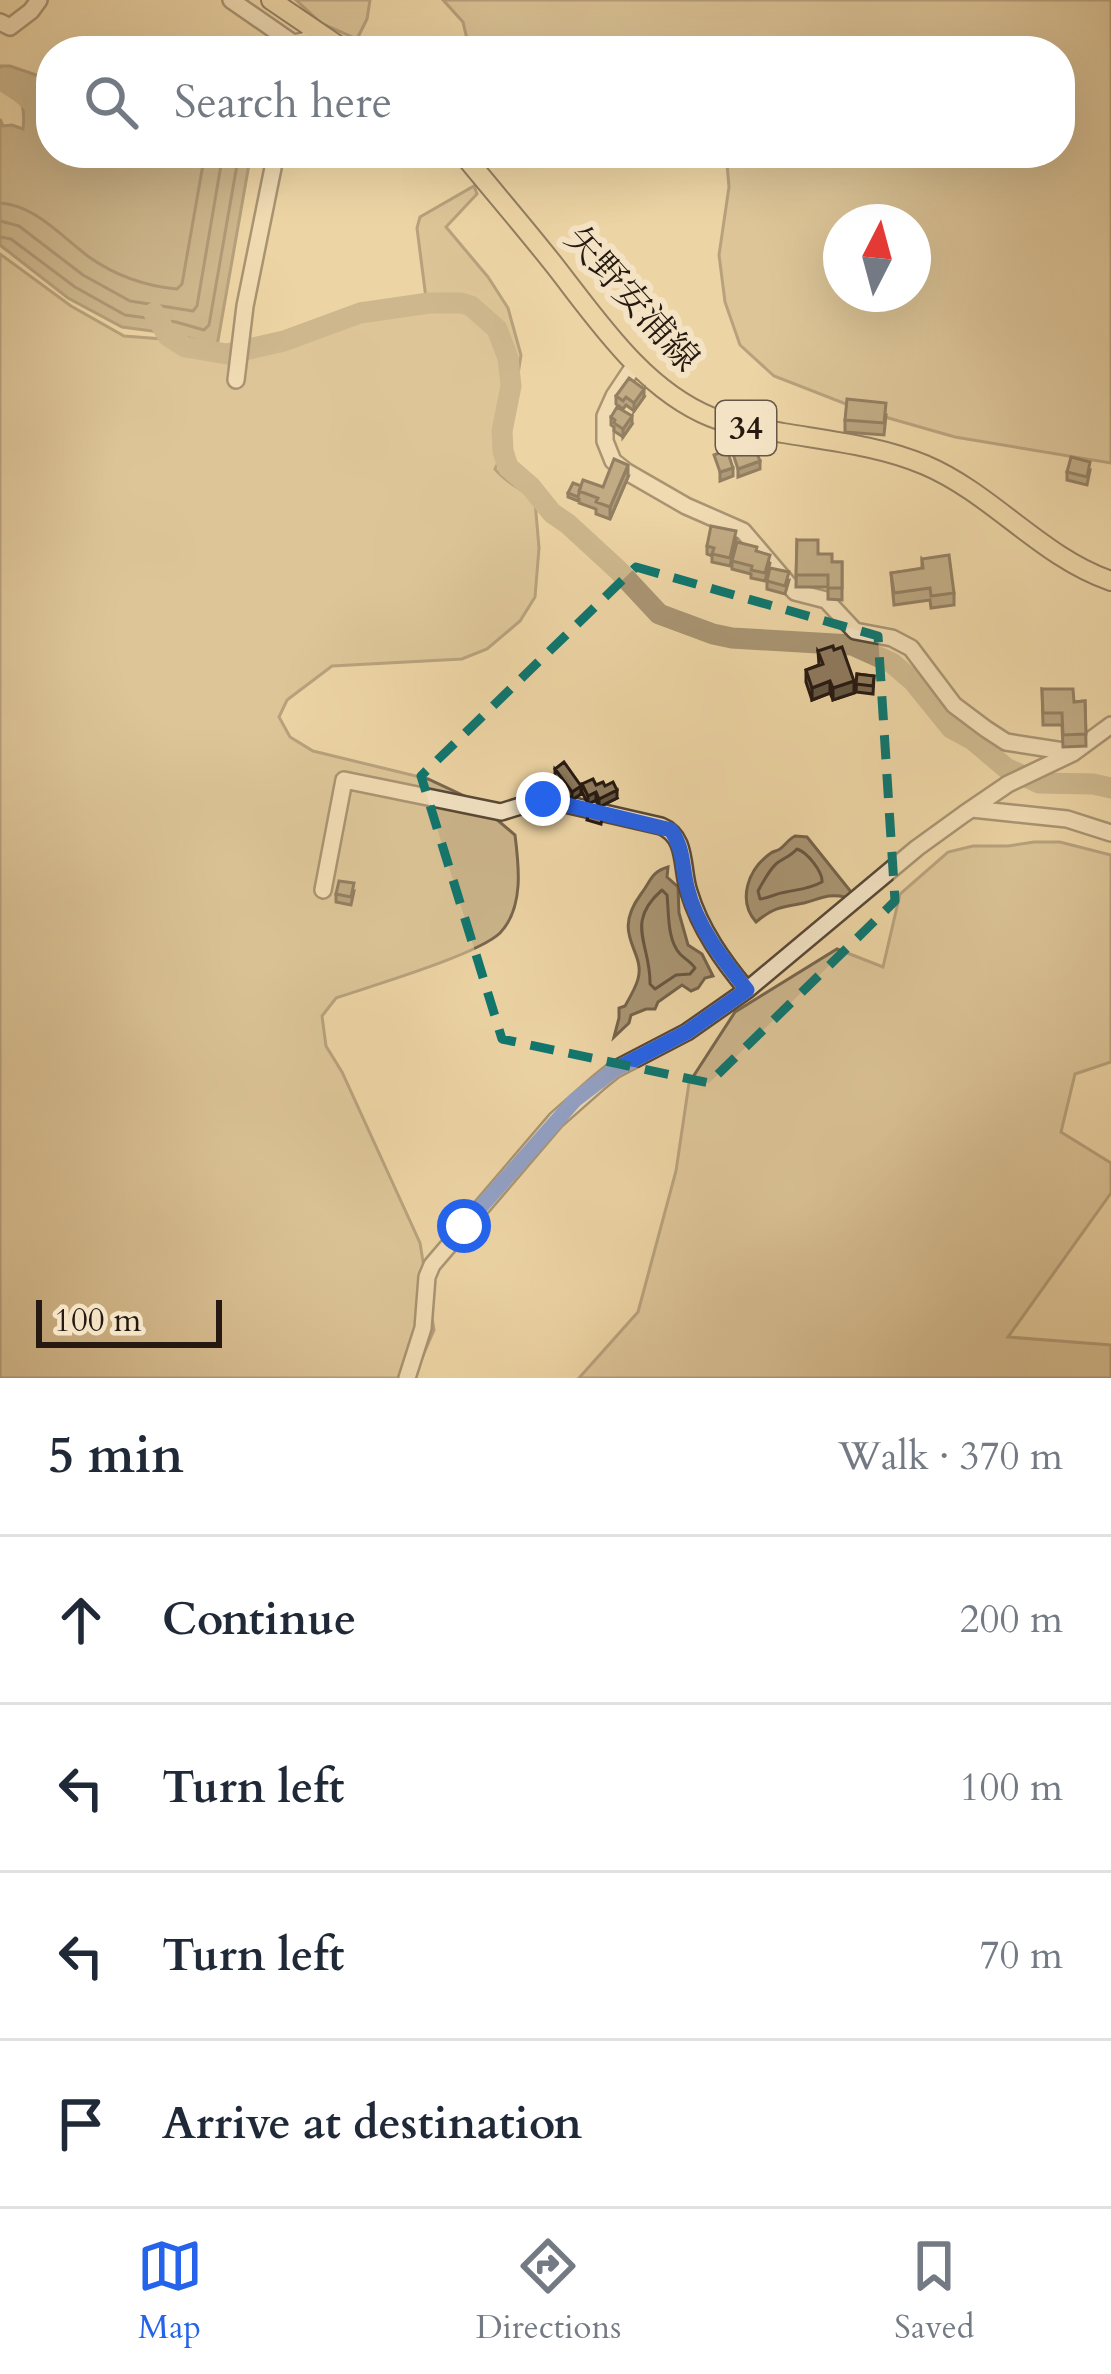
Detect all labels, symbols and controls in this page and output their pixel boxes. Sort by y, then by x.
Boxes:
search box [36,36,1075,168]
icon: search [78,69,144,135]
text: Search here [174,72,392,133]
north arrow [823,204,931,312]
street label: 矢野安浦線 [554,216,710,382]
road number: 34 [716,401,776,455]
route end [516,772,570,826]
route start [437,1199,491,1253]
scale bar [36,1294,222,1347]
text: 100 m [54,1298,141,1343]
text: 5 min [48,1421,184,1491]
text: Walk · 370 m [838,1430,1063,1483]
icon: ahead [48,1587,114,1653]
text: Continue [162,1589,356,1650]
text: 200 m [960,1593,1063,1646]
icon: left [48,1755,114,1821]
text: Turn left [162,1757,344,1818]
text: 100 m [960,1761,1063,1814]
icon: left [48,1923,114,1989]
text: Turn left [162,1925,344,1986]
text: 70 m [980,1929,1063,1982]
icon: arrive [48,2091,114,2157]
text: Arrive at destination [162,2093,582,2154]
tab: Map [137,2233,203,2350]
tab: Directions [476,2233,621,2350]
tab: Saved [894,2233,974,2350]

